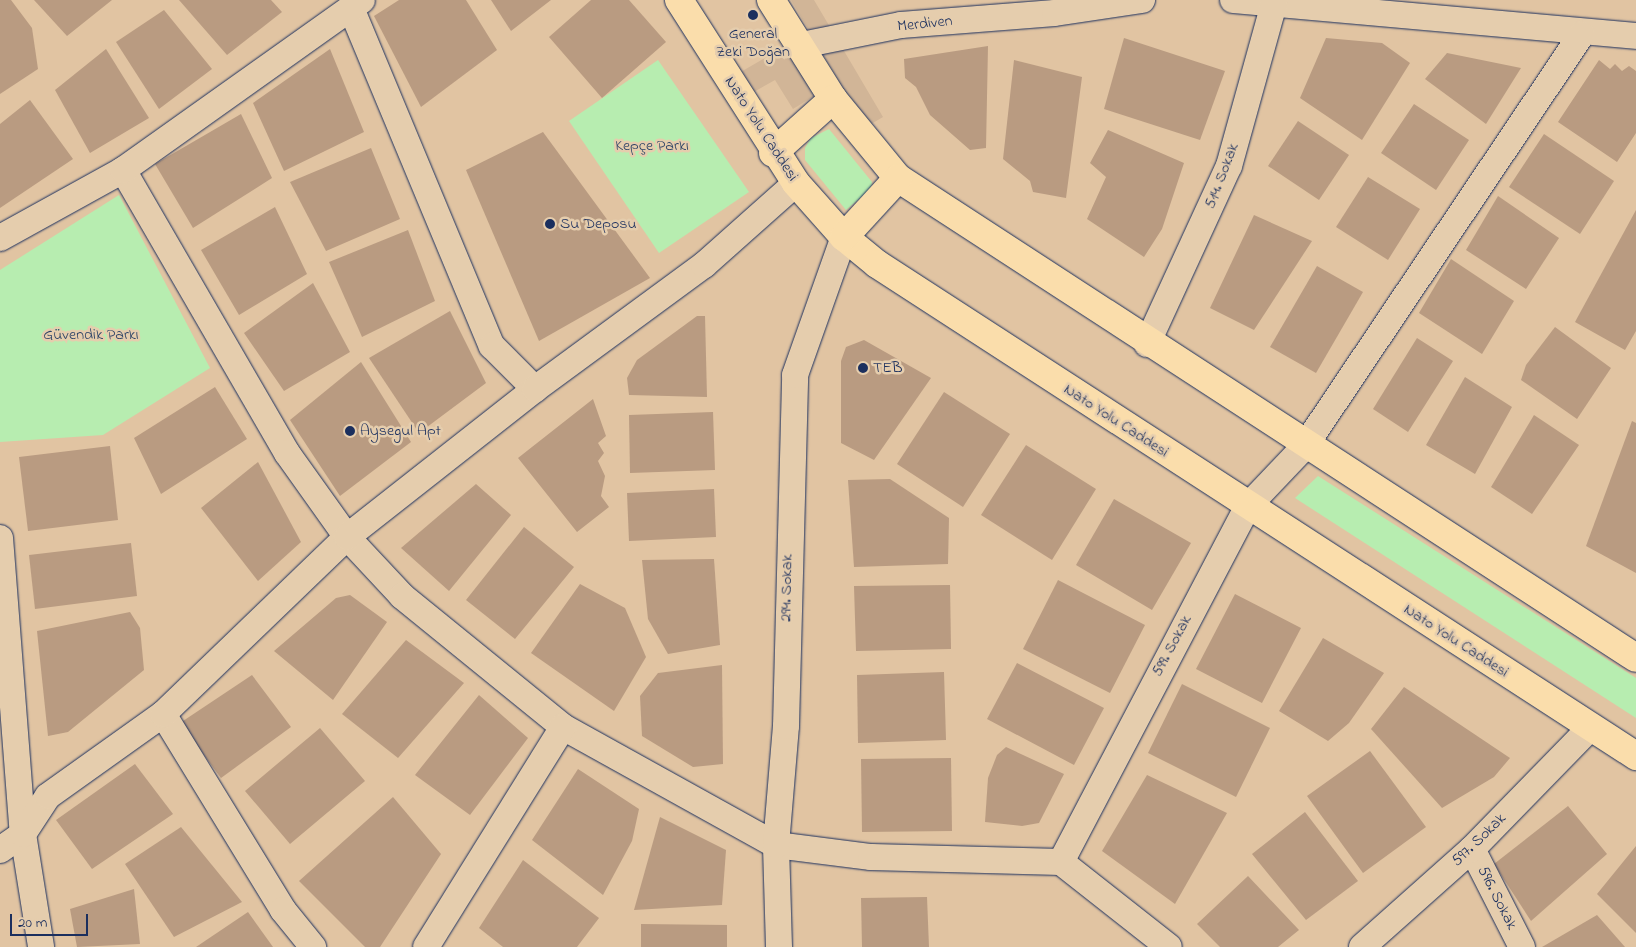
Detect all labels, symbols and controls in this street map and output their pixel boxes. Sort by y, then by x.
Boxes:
marker: General Zeki Doğan [746,8,760,22]
street label: Merdiven [896,12,954,36]
place label: General Zeki Doğan [716,24,790,62]
street label: Nato Yolu Caddesi [720,73,802,185]
park label: Kepçe Parkı [615,136,689,156]
street label: 514. Sokak [1201,140,1243,212]
place label: Su Deposu [560,214,637,234]
marker: Su Deposu [544,218,556,230]
park label: Güvendik Parkı [43,325,139,345]
place label: TEB [873,358,903,378]
marker: TEB [857,362,869,374]
street label: Nato Yolu Caddesi [1060,380,1172,462]
place label: Aysegul Apt [360,421,441,441]
marker: Aysegul Apt [344,425,356,437]
street label: 294. Sokak [777,554,797,622]
street label: Nato Yolu Caddesi [1400,600,1512,682]
street label: 599. Sokak [1148,612,1196,680]
street label: 597. Sokak [1448,809,1510,871]
street label: 596. Sokak [1473,863,1521,933]
scale bar [12,904,90,936]
text: 20 m [18,912,47,934]

